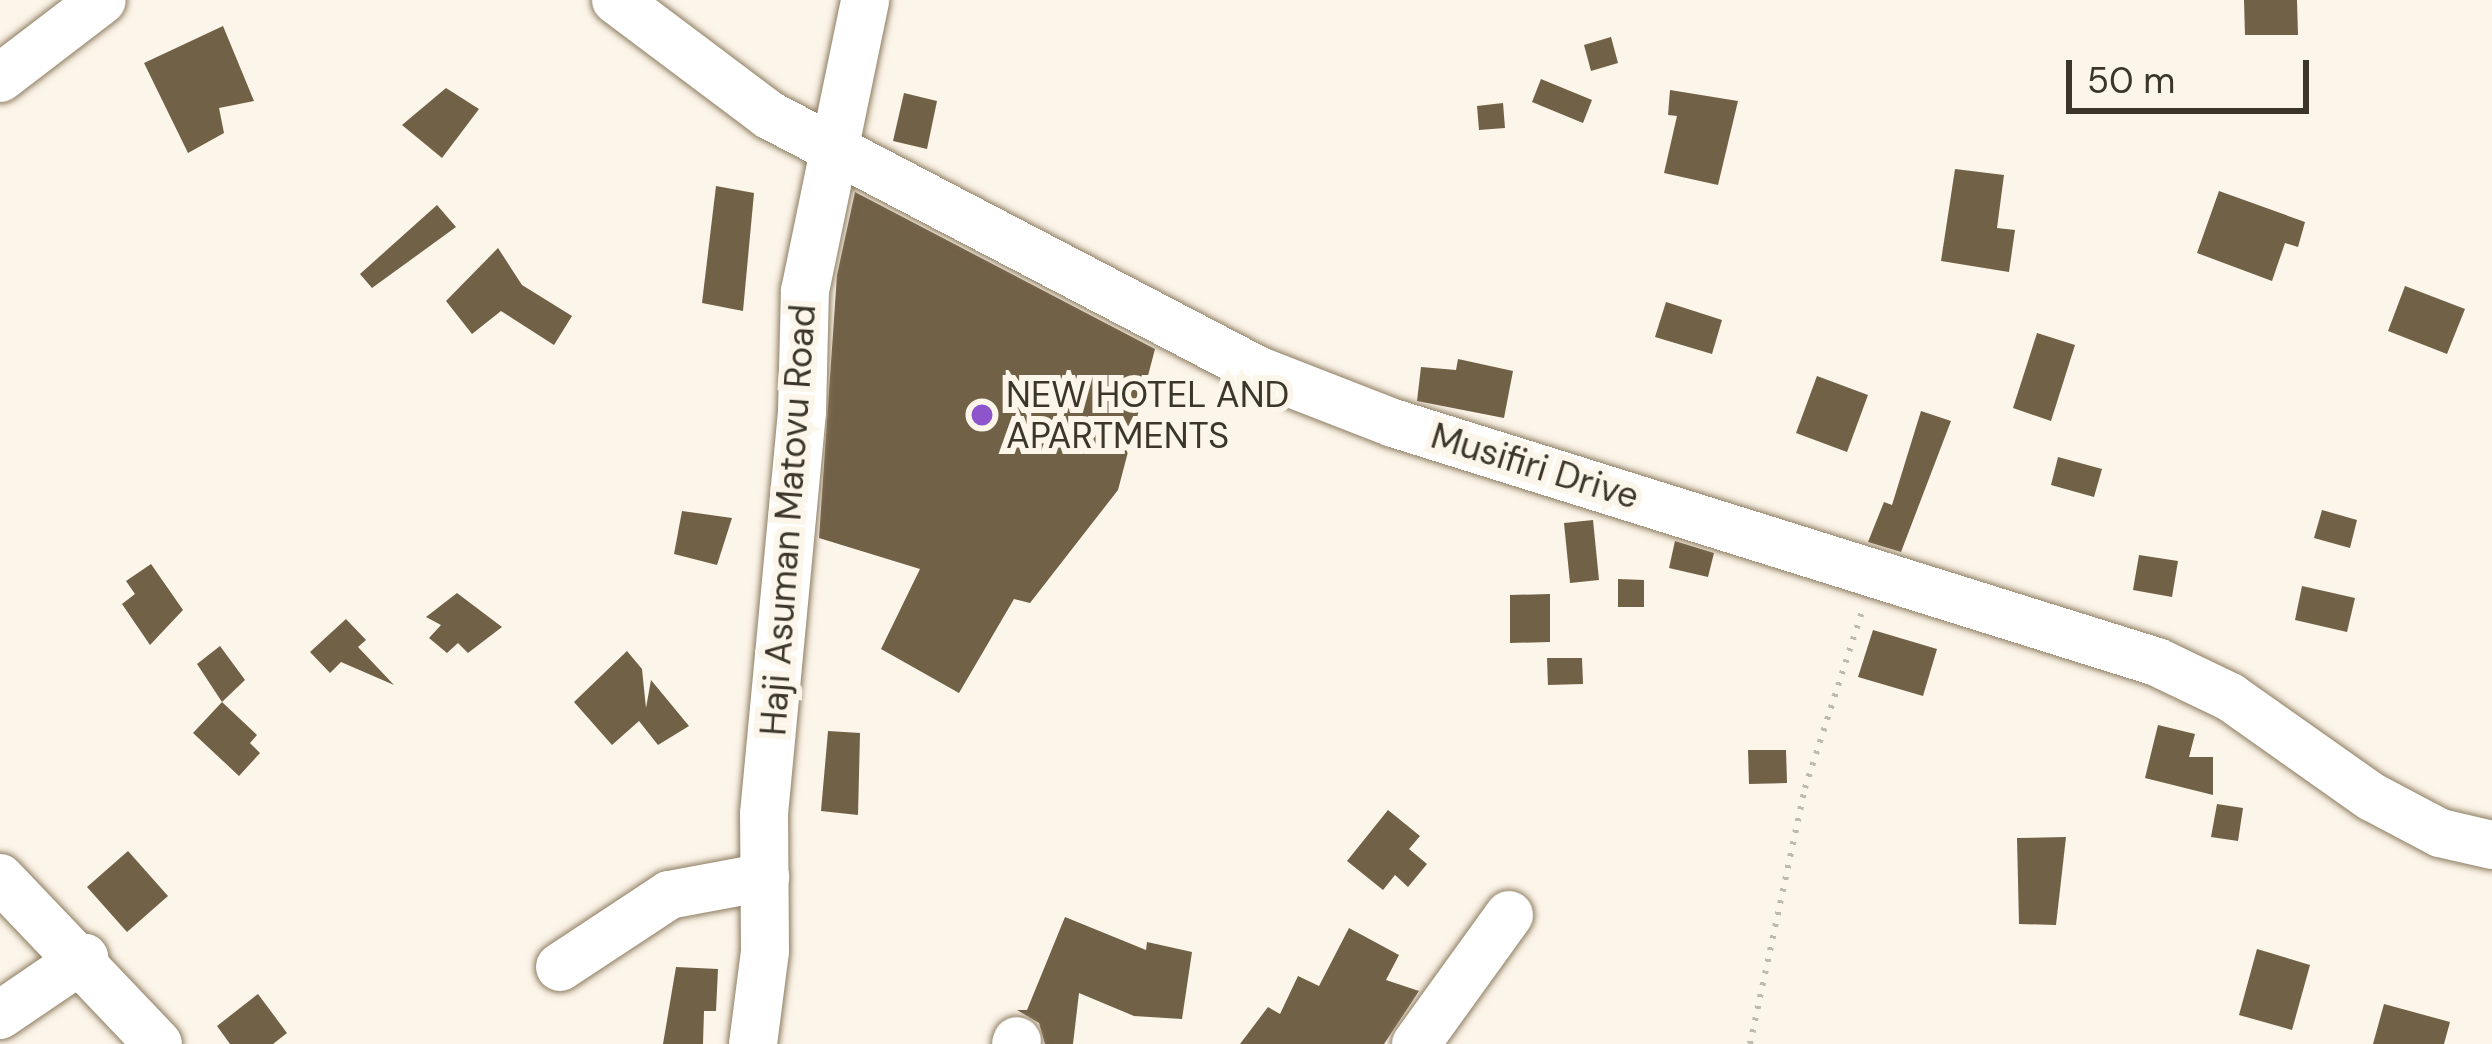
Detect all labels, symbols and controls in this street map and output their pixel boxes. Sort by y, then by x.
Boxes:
scale bar [2072,36,2315,110]
text: 50 m [2087,57,2175,104]
street label: Haji Asuman Matovu Road [751,303,825,737]
place label: NEW HOTEL AND APARTMENTS [1006,372,1289,457]
marker: NEW HOTEL AND APARTMENTS [969,402,995,428]
street label: Musifiri Drive [1426,414,1644,518]

